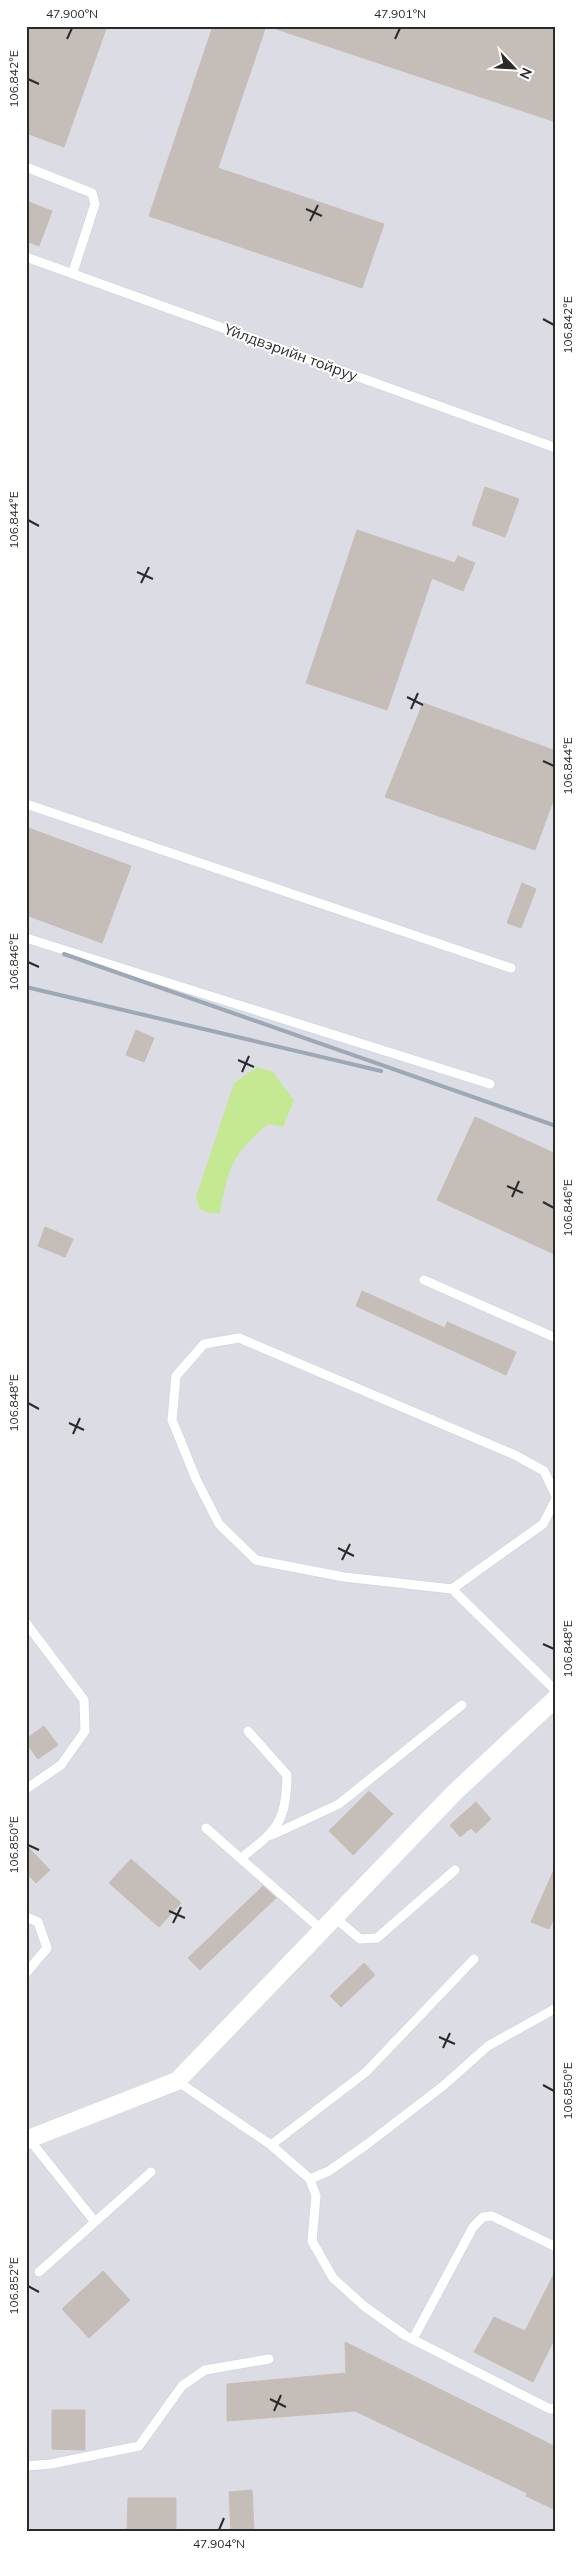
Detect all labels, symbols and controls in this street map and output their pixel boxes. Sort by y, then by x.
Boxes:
text: 47.900°N [46,6,98,21]
text: 47.901°N [374,6,426,21]
north arrow [490,42,540,92]
text: 106.842°E [6,50,21,108]
text: N [515,65,536,82]
text: 106.842°E [560,296,575,354]
street label: Үйлдвэрийн тойруу [221,319,360,385]
text: 106.844°E [6,491,21,549]
text: 106.844°E [560,737,575,795]
text: 106.846°E [6,933,21,991]
text: 106.846°E [560,1179,575,1237]
text: 106.848°E [6,1374,21,1432]
text: 106.848°E [560,1620,575,1678]
text: 106.850°E [6,1816,21,1874]
text: 106.850°E [560,2062,575,2120]
text: 106.852°E [6,2257,21,2315]
text: 47.904°N [193,2536,245,2551]

